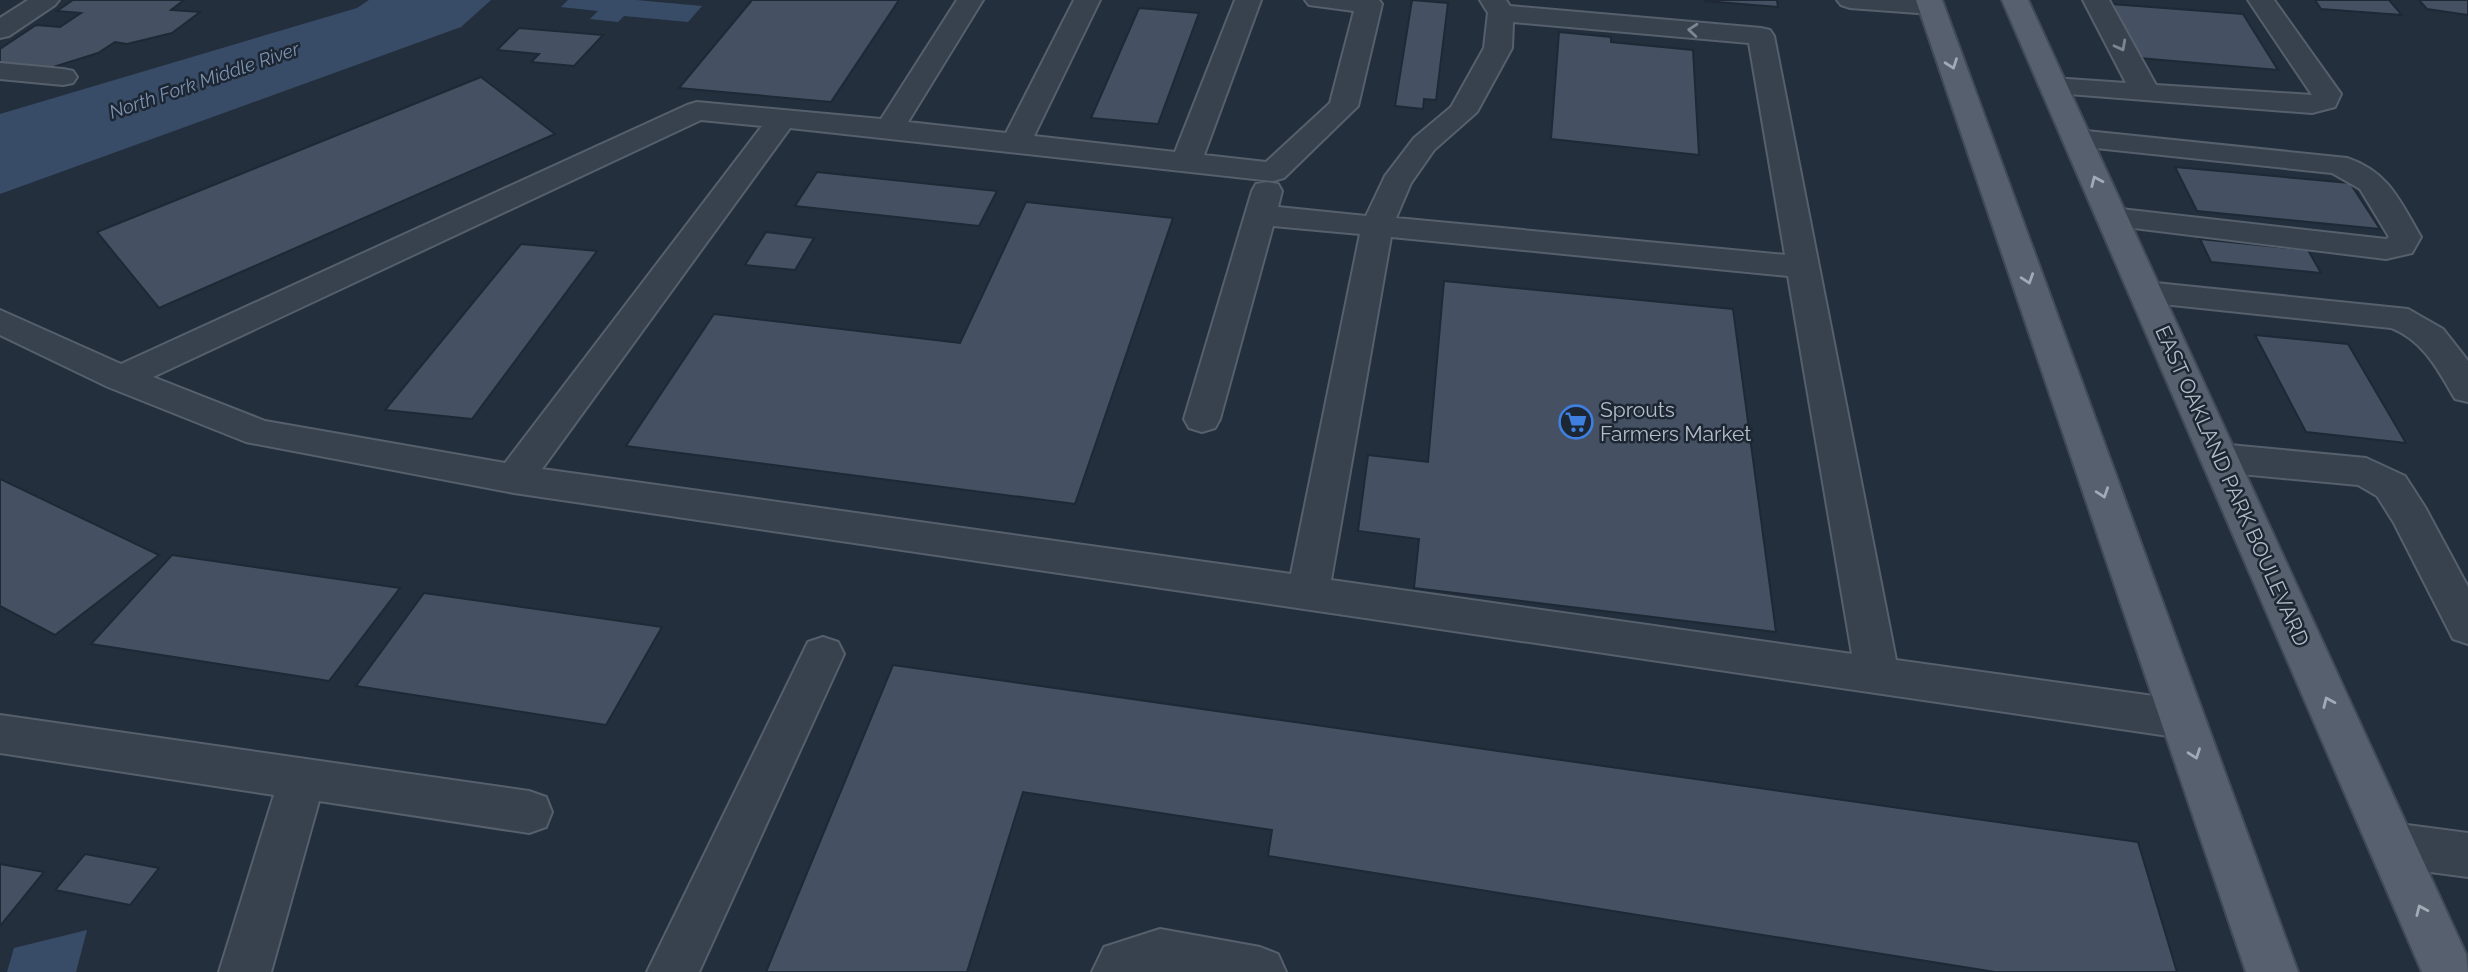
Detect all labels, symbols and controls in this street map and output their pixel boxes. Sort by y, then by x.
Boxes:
one-way arrow [1687,23,1698,38]
water label: North Fork Middle River [106,37,303,123]
one-way arrow [2113,39,2126,51]
one-way arrow [1944,58,1958,70]
one-way arrow [2090,176,2104,188]
one-way arrow [2020,272,2034,284]
street label: EAST OAKLAND PARK BOULEVARD [2150,322,2315,650]
place label: Sprouts Farmers Market [1600,397,1751,446]
supermarket icon: Sprouts Farmers Market [1557,403,1595,441]
one-way arrow [2095,487,2109,499]
one-way arrow [2322,697,2336,709]
one-way arrow [2186,748,2200,760]
one-way arrow [2415,904,2429,917]

